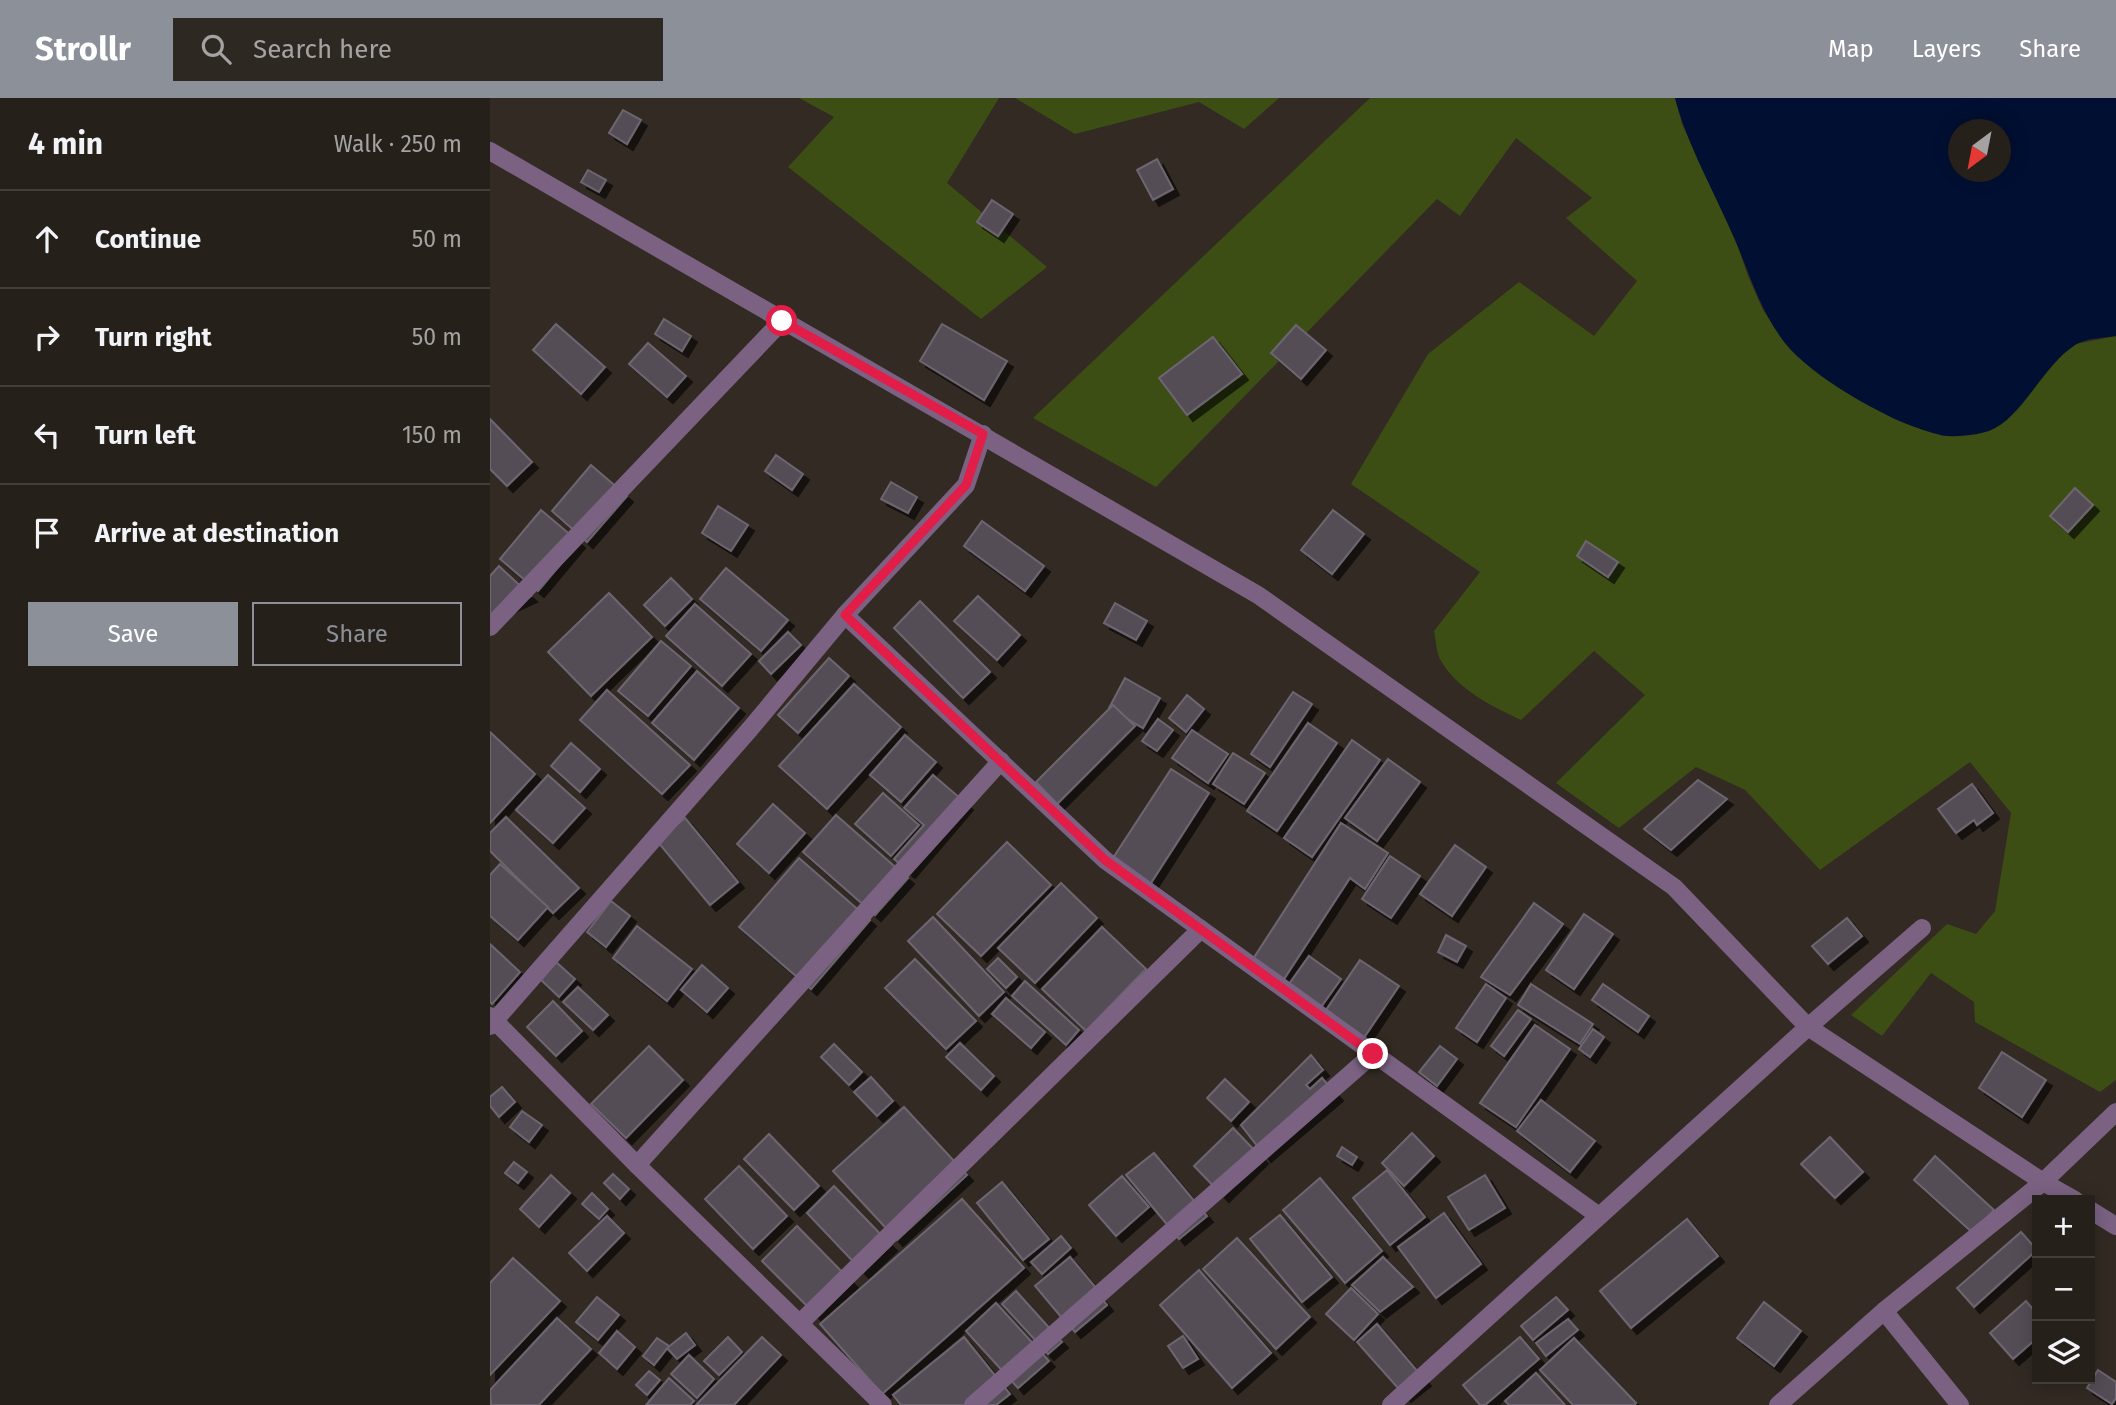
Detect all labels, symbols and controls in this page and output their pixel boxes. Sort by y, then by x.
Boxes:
search box [173,18,663,81]
text: Strollr [35,29,131,69]
icon: search [197,30,235,68]
text: Search here [253,34,392,65]
text: Map [1828,35,1874,63]
text: Layers [1912,35,1981,63]
text: Share [2019,35,2081,63]
north arrow [1948,119,2011,182]
text: 4 min [28,126,103,162]
text: Walk · 250 m [334,130,462,158]
icon: ahead [28,220,66,258]
text: Continue [95,224,201,255]
text: 50 m [412,225,462,253]
route start [766,305,797,336]
icon: right [28,318,66,356]
text: Turn right [95,322,212,353]
text: 50 m [412,323,462,351]
icon: left [28,416,66,454]
text: Turn left [95,420,196,451]
text: 150 m [402,421,462,449]
icon: arrive [28,514,66,552]
text: Arrive at destination [95,518,339,549]
button: Save [28,602,238,666]
button: Share [252,602,462,666]
route end [1357,1038,1388,1069]
map controls [2032,1195,2095,1384]
button: + [2032,1195,2095,1258]
button: − [2032,1258,2095,1321]
button: layers [2032,1321,2095,1384]

